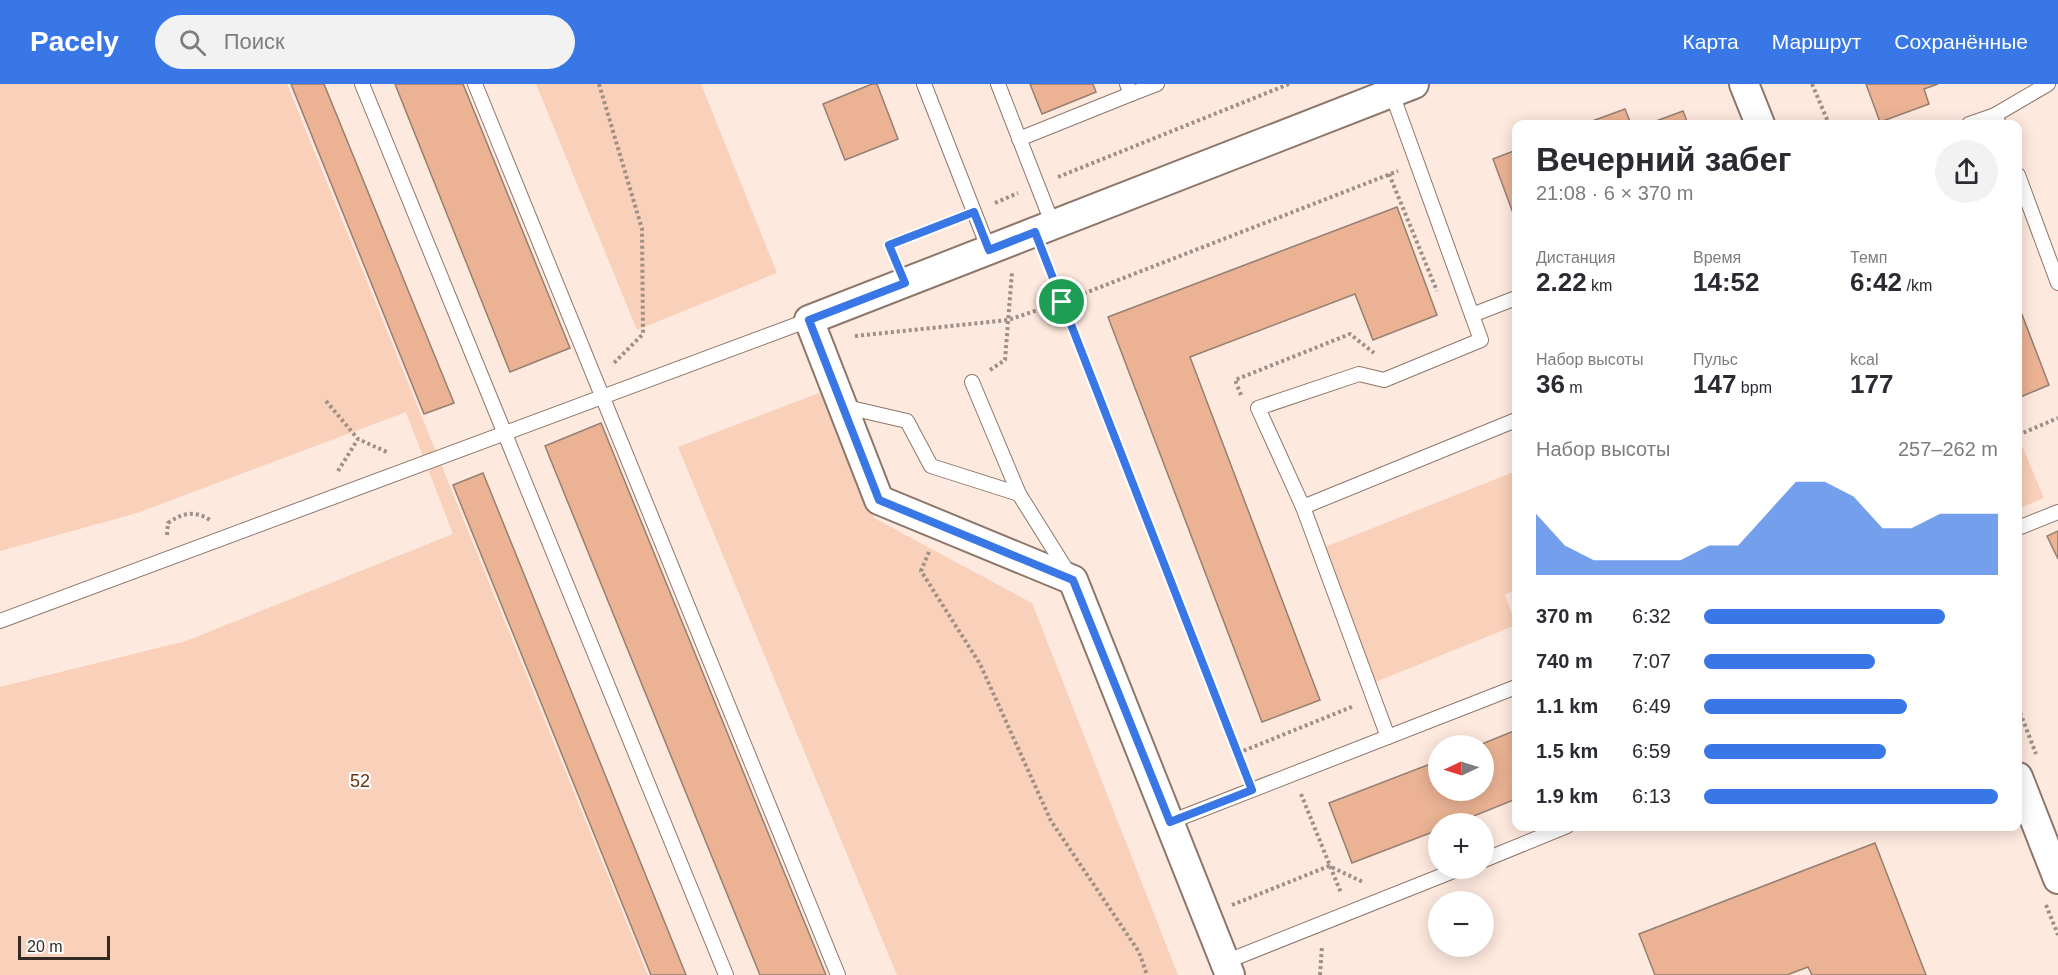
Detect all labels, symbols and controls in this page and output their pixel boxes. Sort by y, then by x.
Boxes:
search box [155,15,575,69]
text: Pacely [30,26,119,57]
icon: search [176,26,209,59]
text: Поиск [224,29,285,54]
text: Карта [1683,30,1739,53]
text: Маршрут [1772,30,1861,53]
text: Сохранённые [1894,30,2028,53]
button: share [1935,140,1998,203]
text: Вечерний забег [1536,141,1792,178]
text: 21:08 · 6 × 370 m [1536,182,1693,204]
text: Дистанция [1536,249,1615,266]
text: Время [1693,249,1741,266]
text: Темп [1850,249,1887,266]
text: 2.22 [1536,267,1587,297]
text: 14:52 [1693,267,1760,297]
text: 6:42 [1850,267,1902,297]
pin [1036,276,1087,327]
text: km [1587,277,1612,294]
text: /km [1902,277,1932,294]
icon: arrive [1045,285,1078,318]
text: Набор высоты [1536,351,1643,368]
text: Пульс [1693,351,1738,368]
text: kcal [1850,351,1878,368]
text: 36 [1536,369,1565,399]
text: 147 [1693,369,1736,399]
text: 177 [1850,369,1893,399]
text: m [1565,379,1583,396]
text: bpm [1736,379,1772,396]
text: Набор высоты [1536,438,1670,460]
text: 257–262 m [1898,438,1998,460]
text: 370 m [1536,605,1593,627]
text: 6:32 [1632,605,1671,627]
text: 740 m [1536,650,1593,672]
text: 7:07 [1632,650,1671,672]
text: 1.1 km [1536,695,1598,717]
text: 6:49 [1632,695,1671,717]
north arrow [1428,735,1494,801]
map controls [1428,735,1494,957]
text: 1.5 km [1536,740,1598,762]
text: 6:59 [1632,740,1671,762]
park label: 52 [350,771,370,791]
text: 1.9 km [1536,785,1598,807]
text: 6:13 [1632,785,1671,807]
button: + [1428,813,1494,879]
button: − [1428,891,1494,957]
scale bar [18,933,110,960]
text: 20 m [27,938,63,955]

